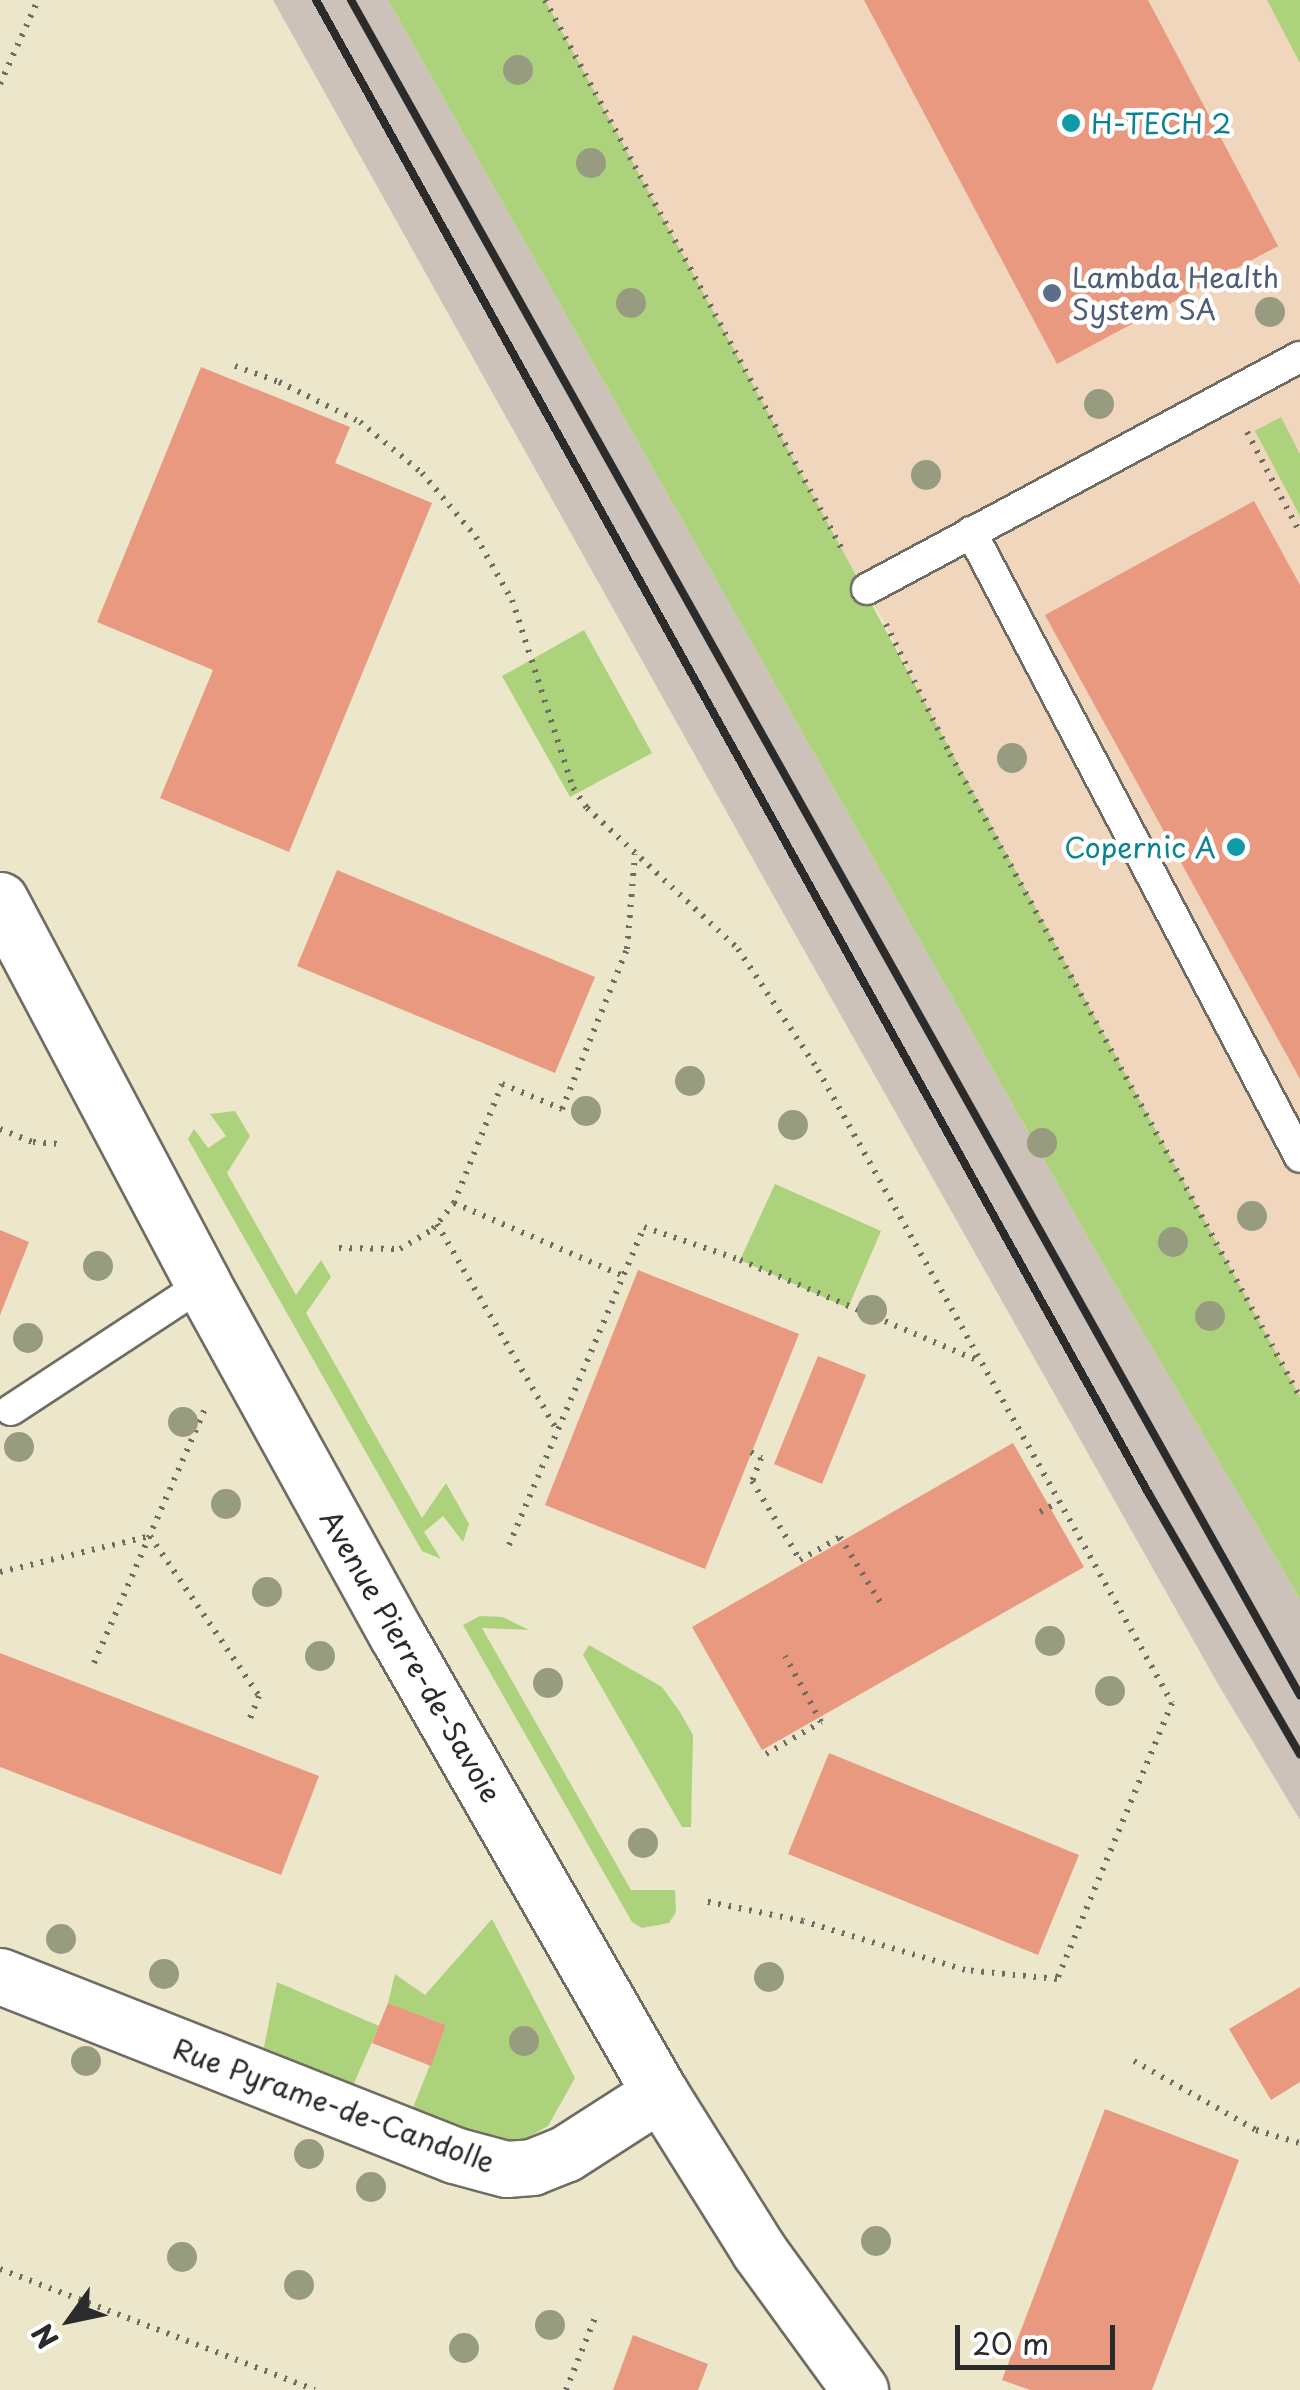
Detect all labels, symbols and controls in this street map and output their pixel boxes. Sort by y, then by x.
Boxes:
place label: H-TECH 2 [1091,106,1232,140]
marker: H-TECH 2 [1060,112,1082,134]
place label: Lambda Health System SA [1072,260,1280,326]
marker: Lambda Health System SA [1041,282,1063,304]
place label: Copernic A [1065,830,1216,864]
marker: Copernic A [1225,836,1247,858]
street label: Avenue Pierre-de-Savoie [314,1505,508,1807]
street label: Rue Pyrame-de-Candolle [169,2031,499,2179]
north arrow [20,2270,120,2370]
scale bar [960,2305,1120,2367]
text: N [20,2316,68,2358]
text: 20 m [972,2320,1049,2365]

